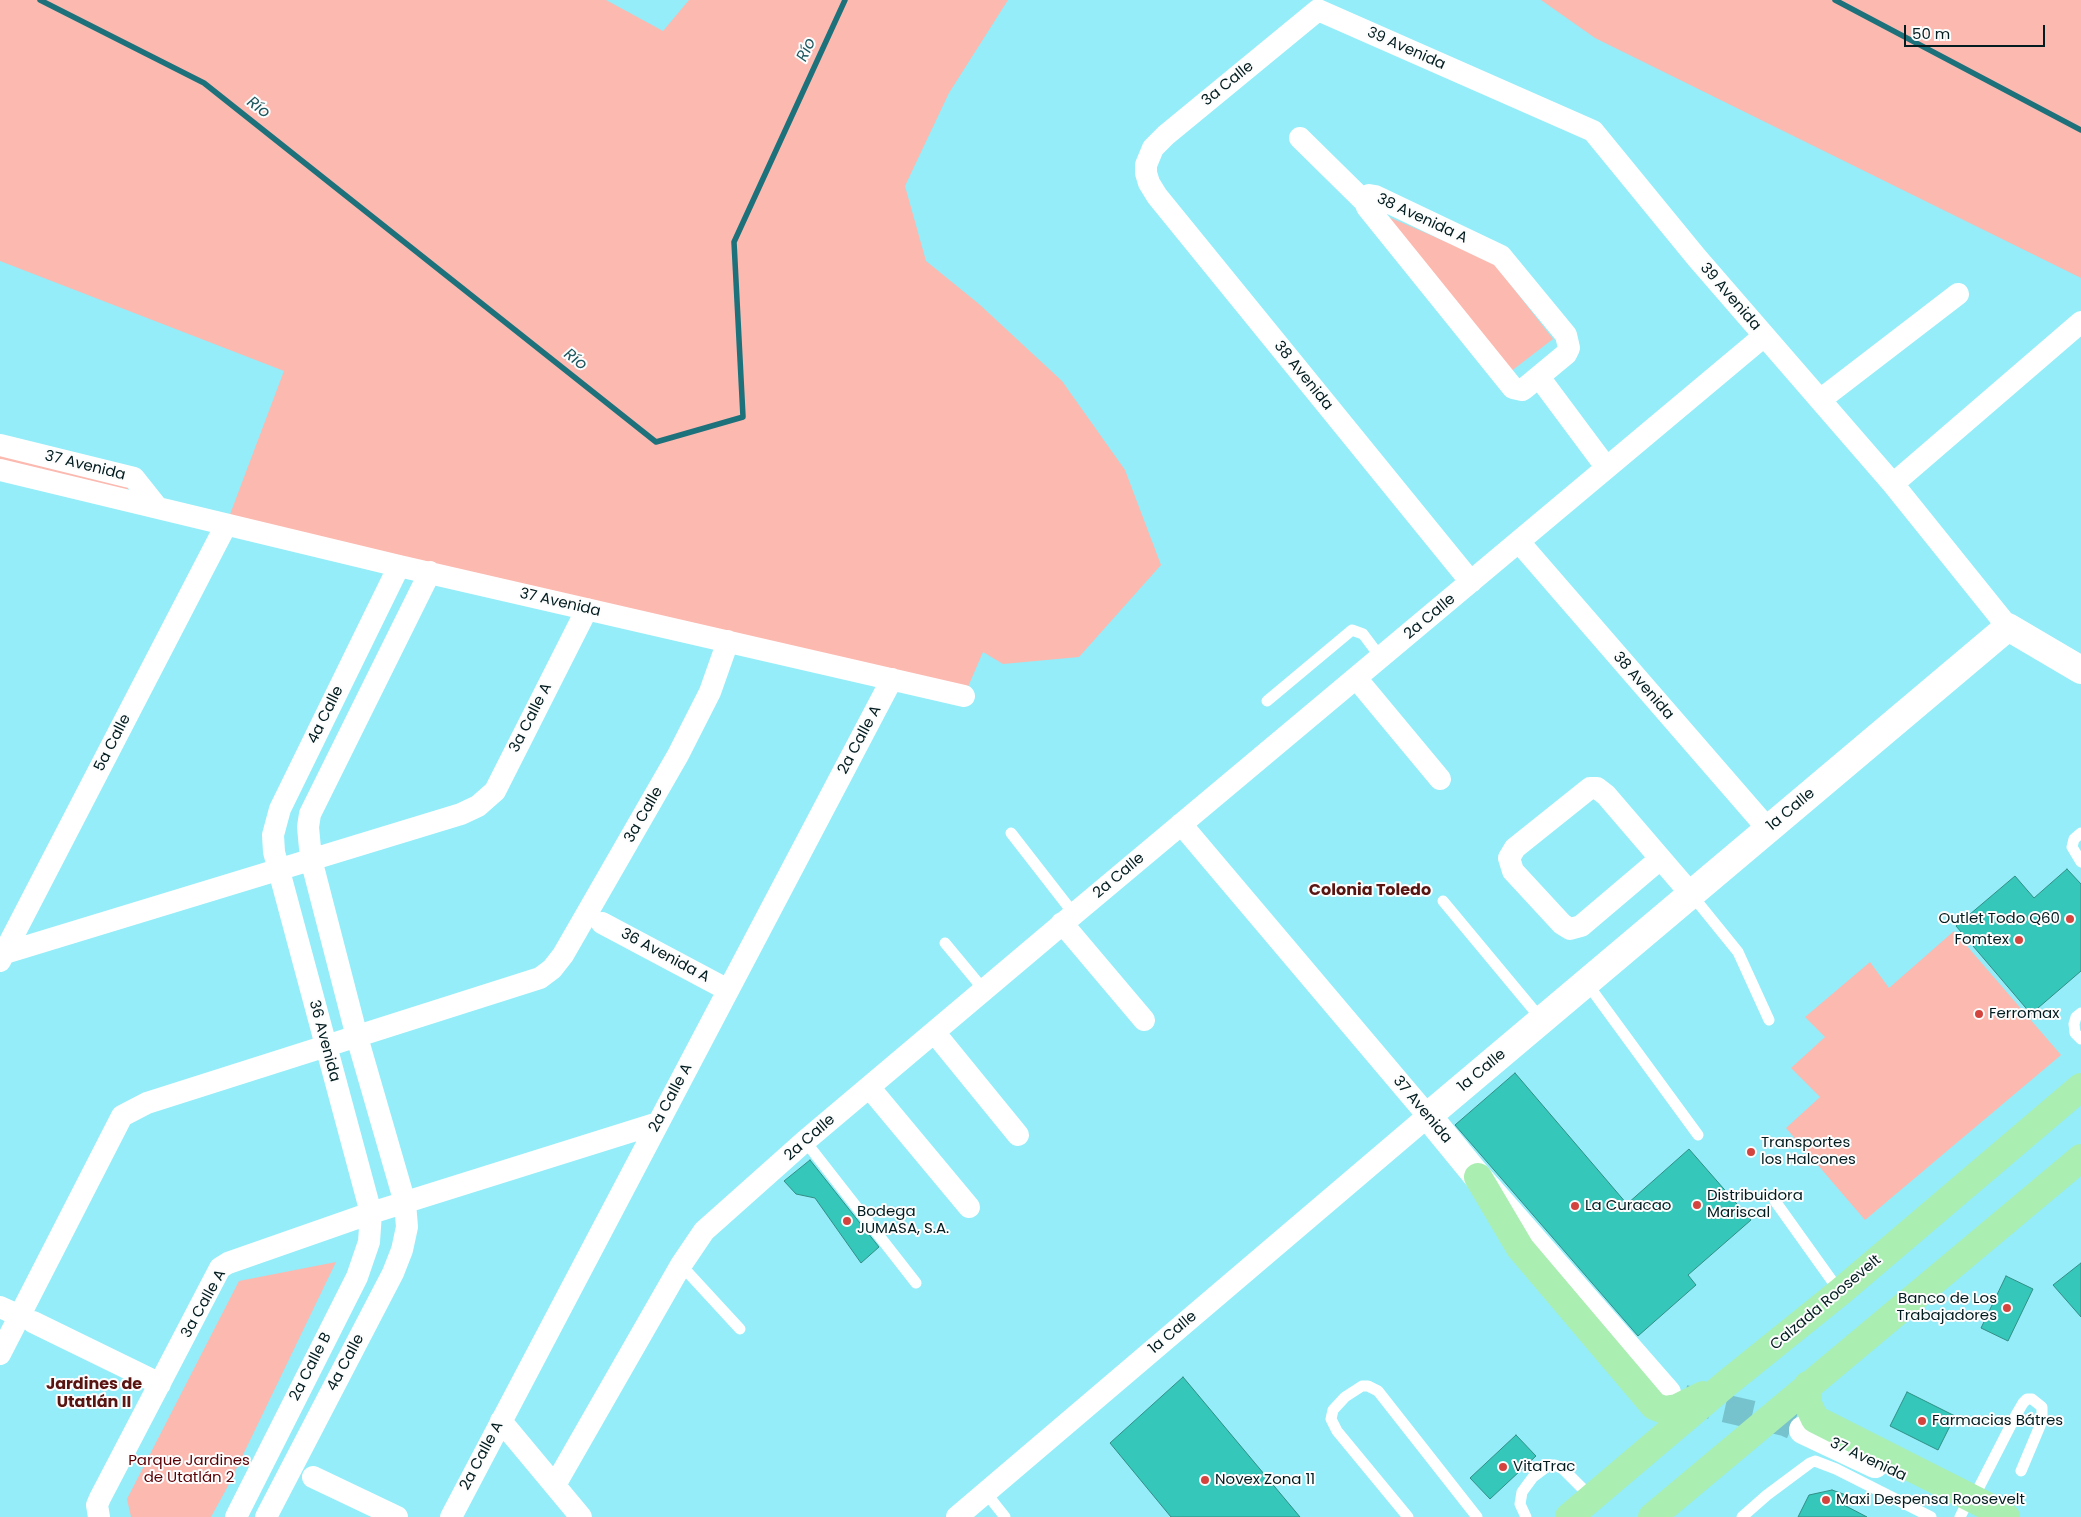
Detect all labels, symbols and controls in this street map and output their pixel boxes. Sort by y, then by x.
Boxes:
scale bar [1906,15,2047,47]
text: 50 m [1912,23,1950,44]
street label: 39 Avenida [1364,24,1448,74]
water label: Río [793,35,821,65]
street label: 3a Calle [1198,58,1258,110]
water label: Río [243,93,273,123]
street label: 38 Avenida A [1374,190,1470,248]
street label: 39 Avenida [1696,260,1764,334]
street label: 38 Avenida [1270,338,1336,414]
water label: Río [560,345,590,375]
street label: 37 Avenida [43,447,127,485]
street label: 37 Avenida [518,585,602,621]
street label: 2a Calle [1401,590,1459,644]
street label: 38 Avenida [1609,649,1677,723]
street label: 3a Calle A [506,680,556,756]
street label: 4a Calle [304,683,348,747]
street label: 2a Calle A [834,703,886,777]
street label: 5a Calle [91,711,135,775]
street label: 3a Calle [621,784,667,846]
street label: 1a Calle [1763,785,1819,835]
street label: 2a Calle [1090,849,1148,903]
district label: Colonia Toledo [1309,881,1431,901]
place label: Outlet Todo Q60 [1938,910,2060,928]
marker: Outlet Todo Q60 [2064,913,2076,925]
street label: 36 Avenida A [618,925,712,987]
place label: Fomtex [1954,931,2009,949]
marker: Fomtex [2013,934,2025,946]
street label: 36 Avenida [304,998,344,1084]
place label: Ferromax [1989,1005,2059,1023]
marker: Ferromax [1973,1008,1985,1020]
street label: 1a Calle [1454,1046,1510,1096]
street label: 2a Calle A [645,1061,697,1135]
street label: 37 Avenida [1389,1073,1455,1147]
street label: 2a Calle [781,1111,839,1165]
place label: Transportes los Halcones [1761,1134,1856,1169]
marker: Transportes los Halcones [1745,1146,1757,1158]
place label: Distribuidora Mariscal [1707,1187,1803,1222]
place label: La Curacao [1585,1197,1671,1215]
marker: Distribuidora Mariscal [1691,1199,1703,1211]
marker: La Curacao [1569,1200,1581,1212]
place label: Bodega JUMASA, S.A. [857,1203,949,1238]
marker: Bodega JUMASA, S.A. [841,1215,853,1227]
street label: Calzada Roosevelt [1767,1251,1885,1355]
street label: 3a Calle A [178,1267,230,1341]
place label: Banco de Los Trabajadores [1897,1290,1997,1325]
marker: Banco de Los Trabajadores [2001,1302,2013,1314]
street label: 1a Calle [1145,1308,1201,1358]
street label: 2a Calle B [286,1330,336,1404]
street label: 4a Calle [324,1331,368,1395]
district label: Jardines de Utatlán II [46,1375,142,1413]
place label: Farmacias Bátres [1932,1412,2063,1430]
marker: Farmacias Bátres [1916,1415,1928,1427]
street label: 2a Calle A [456,1419,508,1493]
street label: 37 Avenida [1827,1434,1909,1486]
park label: Parque Jardines de Utatlán 2 [128,1452,250,1487]
place label: VitaTrac [1513,1458,1575,1476]
marker: VitaTrac [1497,1461,1509,1473]
place label: Novex Zona 11 [1215,1471,1315,1489]
marker: Novex Zona 11 [1199,1474,1211,1486]
place label: Maxi Despensa Roosevelt [1836,1491,2025,1509]
marker: Maxi Despensa Roosevelt [1820,1494,1832,1506]

